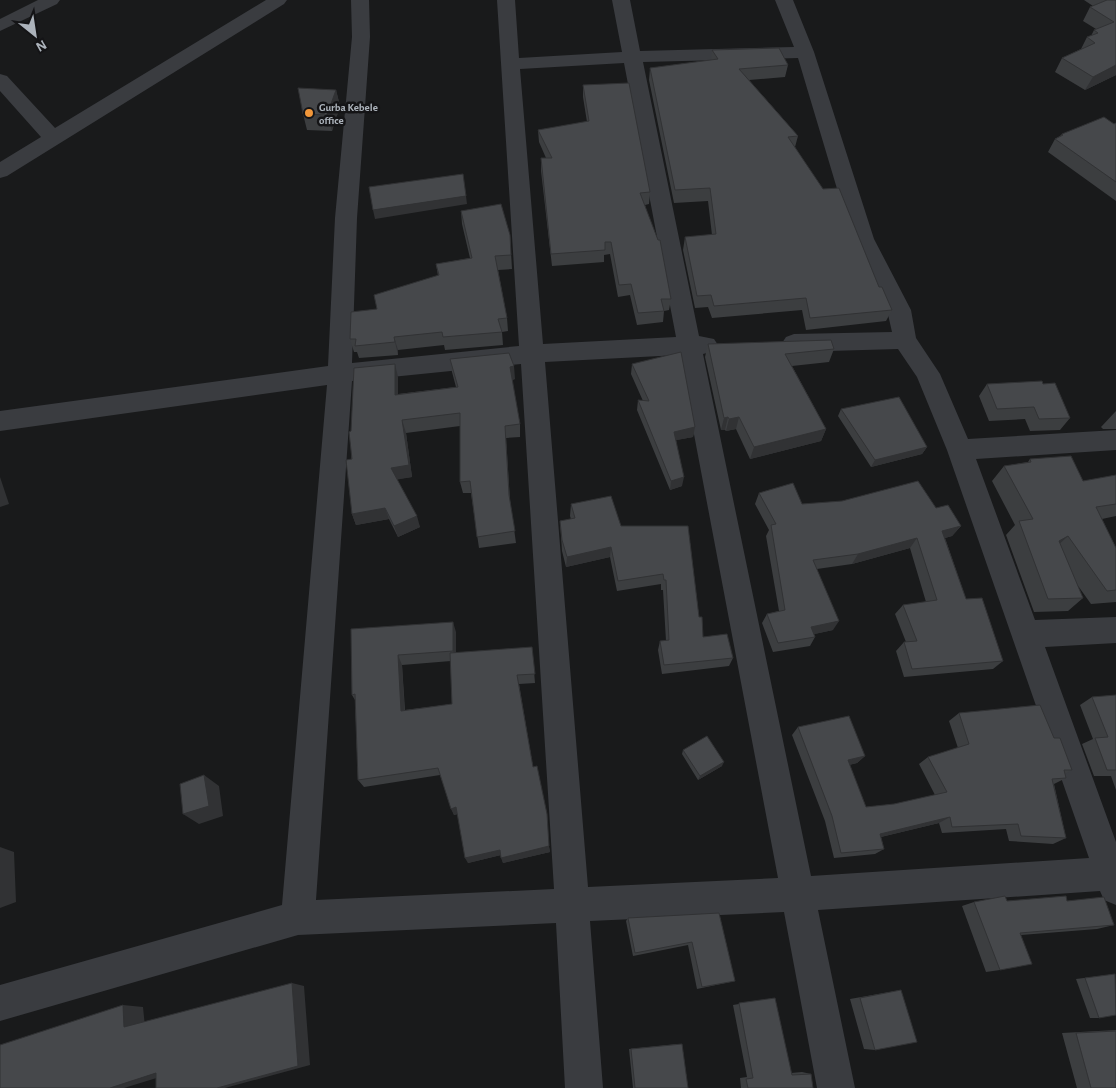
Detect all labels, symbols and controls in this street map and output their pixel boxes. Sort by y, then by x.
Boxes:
north arrow [10,10,60,60]
text: N [33,37,49,54]
place label: Gurba Kebele office [319,102,378,126]
marker: Gurba Kebele office [303,107,315,119]

